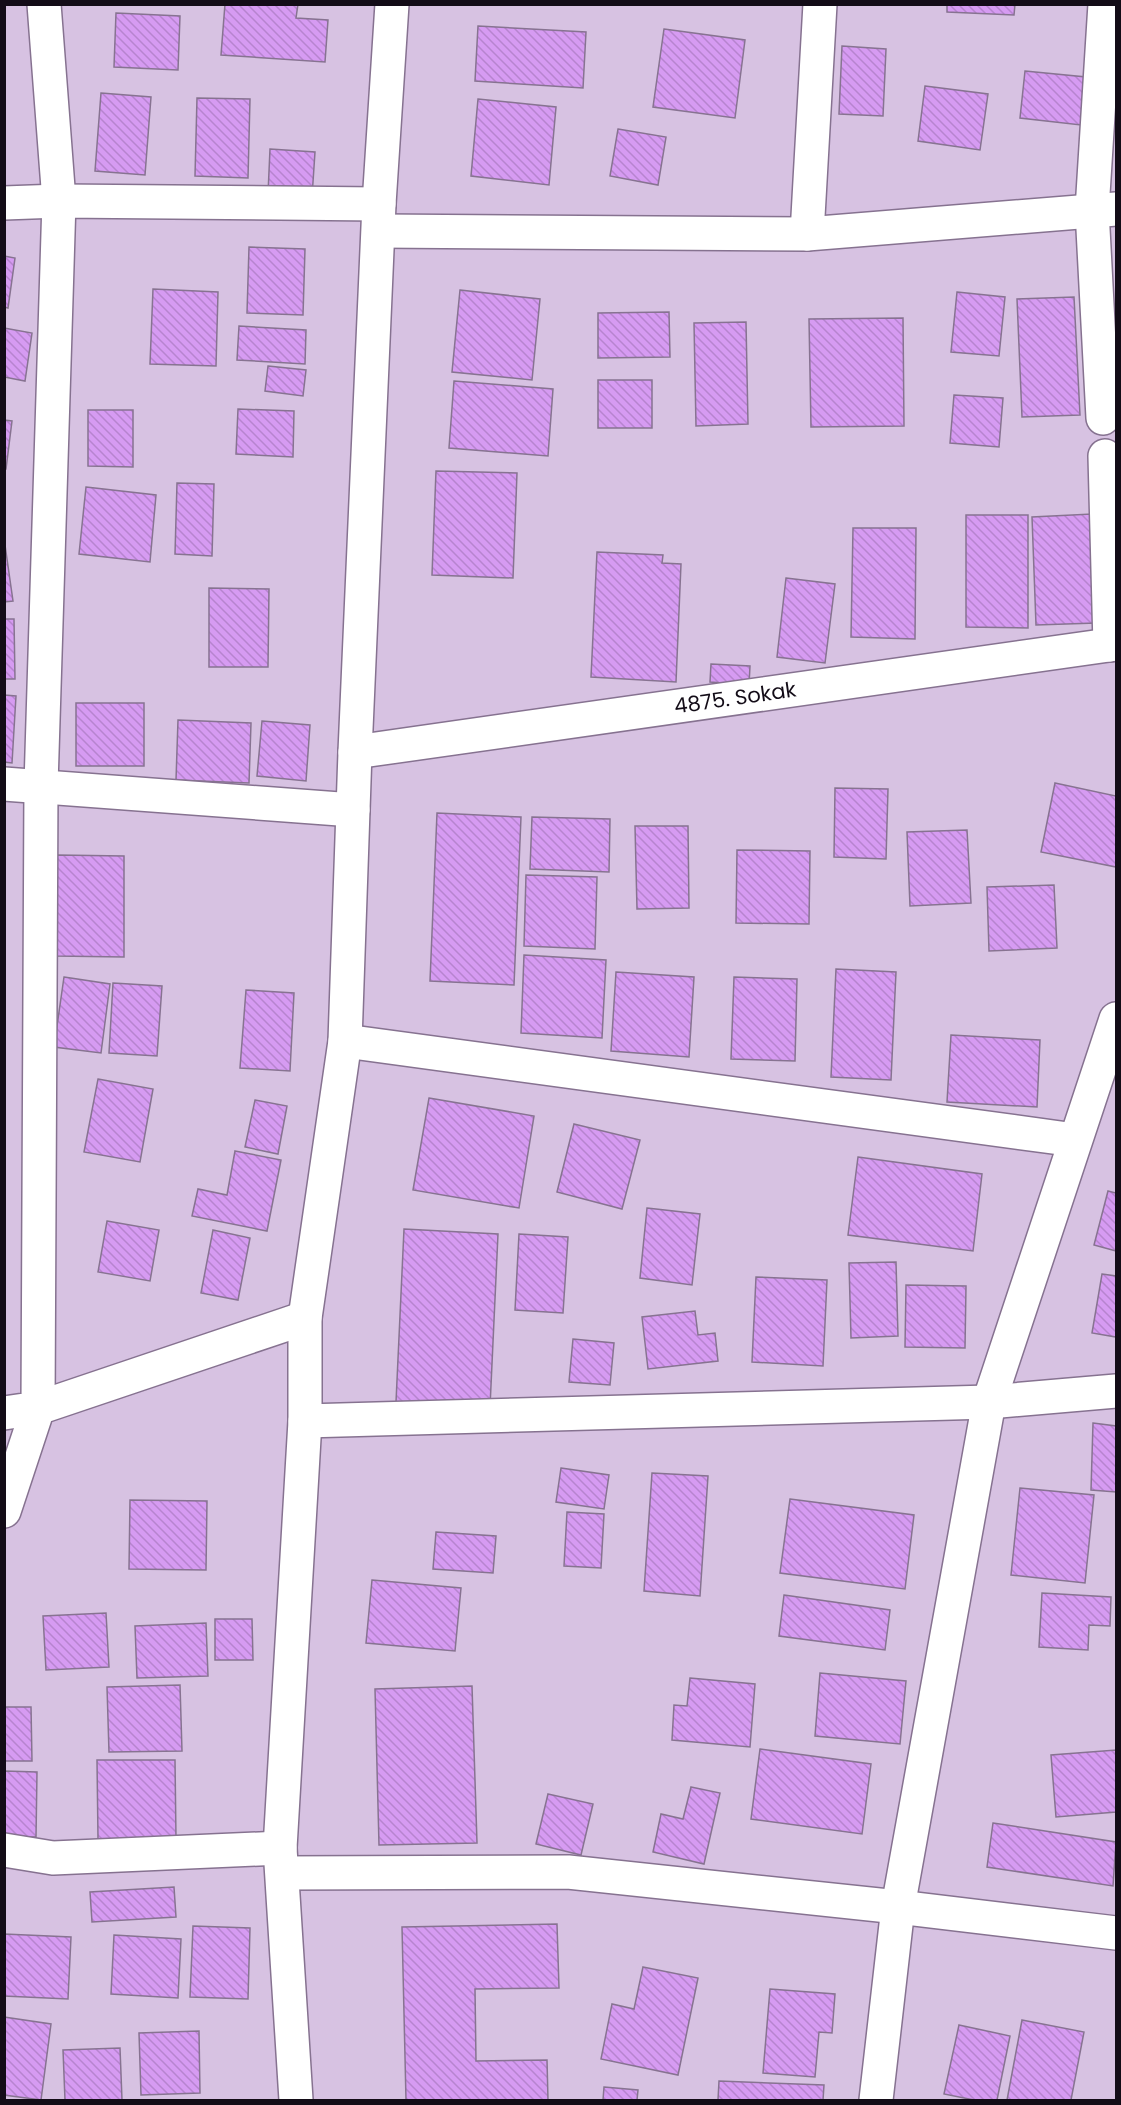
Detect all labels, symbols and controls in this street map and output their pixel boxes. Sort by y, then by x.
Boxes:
street label: 4875. Sokak [672,675,798,721]

